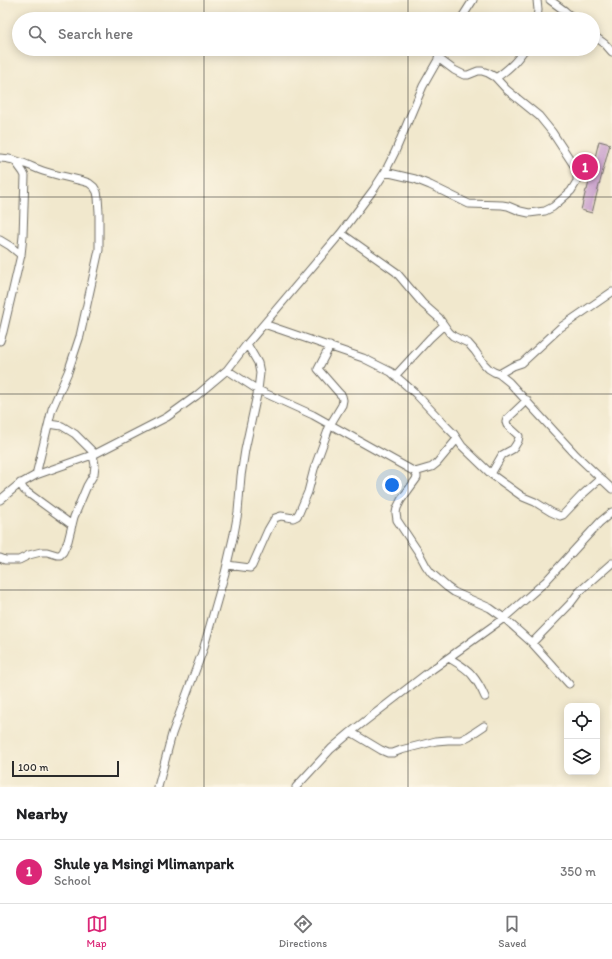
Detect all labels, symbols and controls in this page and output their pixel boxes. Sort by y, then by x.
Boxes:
search box [12,12,600,56]
icon: search [26,23,48,45]
text: Search here [58,25,133,43]
pin: 1 [572,152,598,182]
your location [382,475,402,495]
map controls [564,703,600,775]
button: locate [564,703,600,739]
button: layers [564,739,600,775]
scale bar [12,759,119,778]
text: 100 m [18,761,48,774]
text: Nearby [16,803,68,823]
text: Shule ya Msingi Mlimanpark [54,855,234,873]
text: 1 [26,864,32,879]
text: 350 m [560,864,596,879]
text: School [54,873,91,888]
tab: Map [86,913,108,950]
tab: Directions [279,913,327,950]
tab: Saved [498,913,526,950]

